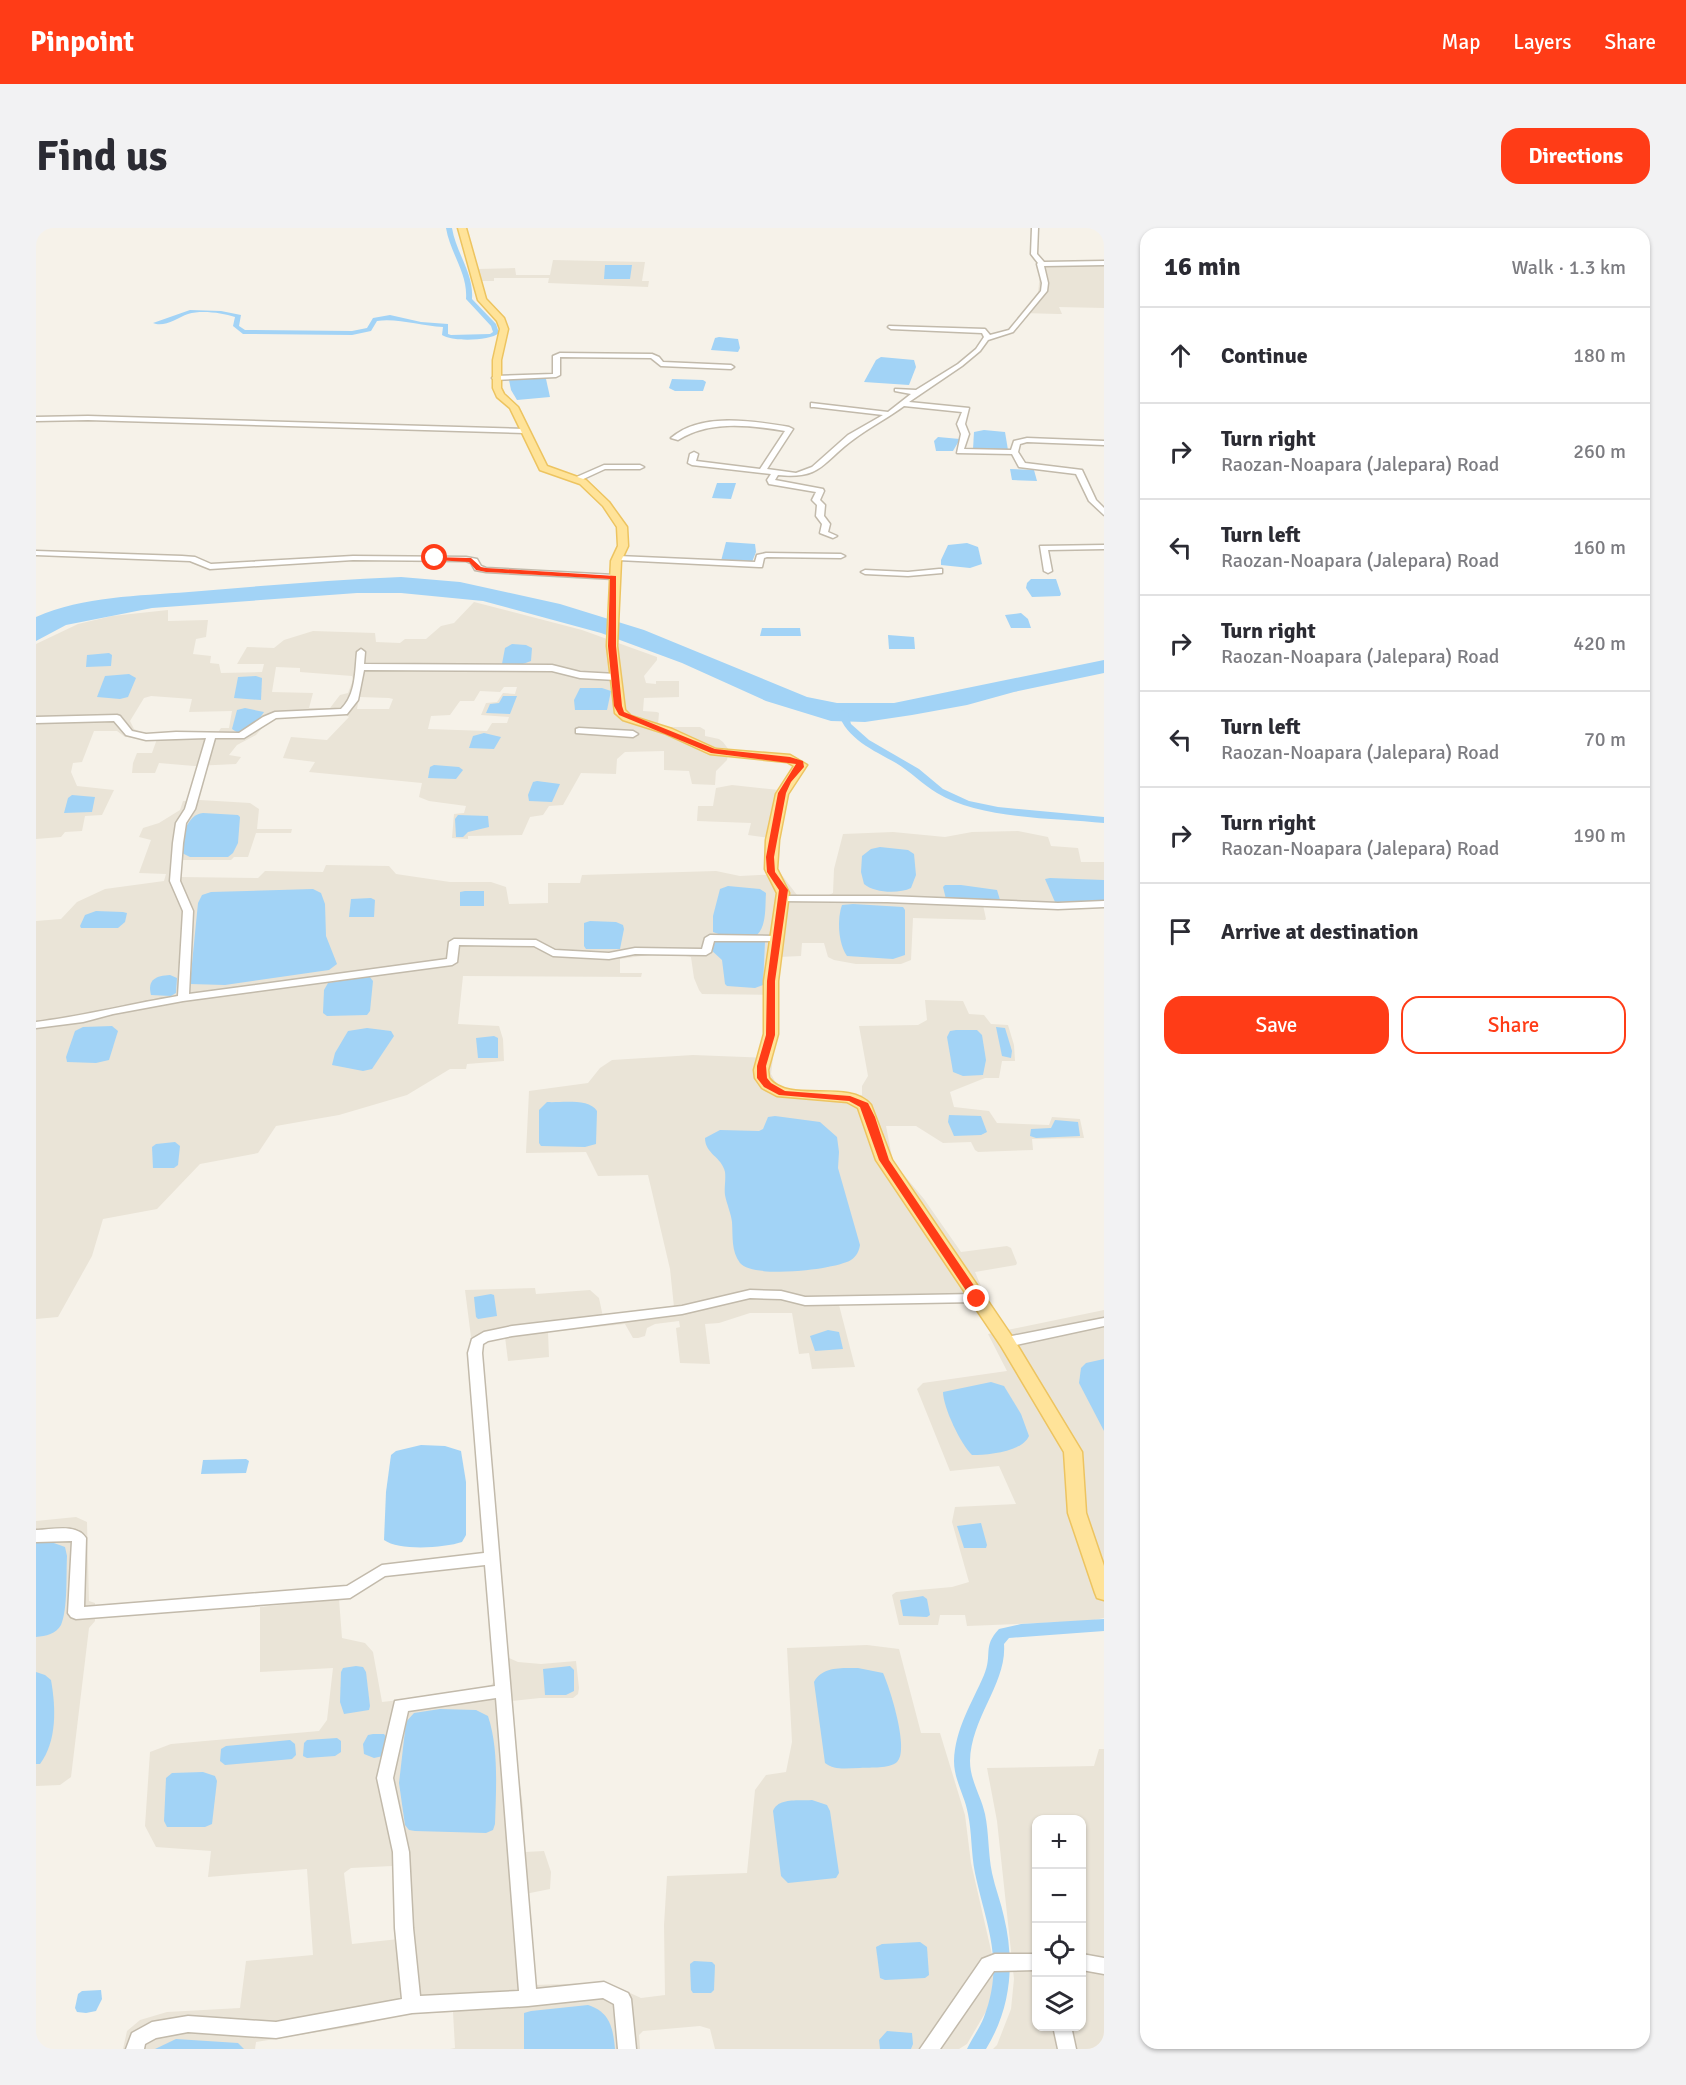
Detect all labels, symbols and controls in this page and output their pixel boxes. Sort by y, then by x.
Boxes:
text: Pinpoint [30,25,134,59]
text: Map [1442,29,1480,55]
text: Layers [1513,29,1571,55]
text: Share [1604,29,1656,55]
button: Directions [1501,128,1650,184]
text: Find us [36,131,167,182]
text: 16 min [1164,251,1241,283]
text: Walk · 1.3 km [1512,255,1626,280]
icon: ahead [1164,339,1197,372]
text: Continue [1221,342,1308,369]
text: 180 m [1573,343,1626,368]
text: Turn right [1221,425,1316,452]
icon: right [1164,435,1197,468]
text: 260 m [1573,439,1626,464]
text: Raozan-Noapara (Jalepara) Road [1221,452,1499,477]
text: Turn left [1221,521,1301,548]
icon: left [1164,531,1197,564]
text: 160 m [1573,535,1626,560]
route start [421,544,447,570]
text: Raozan-Noapara (Jalepara) Road [1221,548,1499,573]
text: Turn right [1221,617,1316,644]
icon: right [1164,627,1197,660]
text: 420 m [1573,631,1626,656]
text: Raozan-Noapara (Jalepara) Road [1221,644,1499,669]
text: Turn left [1221,713,1301,740]
icon: left [1164,723,1197,756]
text: 70 m [1584,727,1626,752]
text: Raozan-Noapara (Jalepara) Road [1221,740,1499,765]
text: Turn right [1221,809,1316,836]
icon: right [1164,819,1197,852]
text: 190 m [1573,823,1626,848]
text: Raozan-Noapara (Jalepara) Road [1221,836,1499,861]
icon: arrive [1164,915,1197,948]
text: Arrive at destination [1221,918,1418,945]
button: Save [1164,996,1389,1054]
button: Share [1401,996,1626,1054]
route end [963,1285,989,1311]
map controls [1032,1815,1086,2031]
button: + [1032,1815,1086,1869]
button: − [1032,1869,1086,1923]
button: locate [1032,1923,1086,1977]
button: layers [1032,1977,1086,2031]

